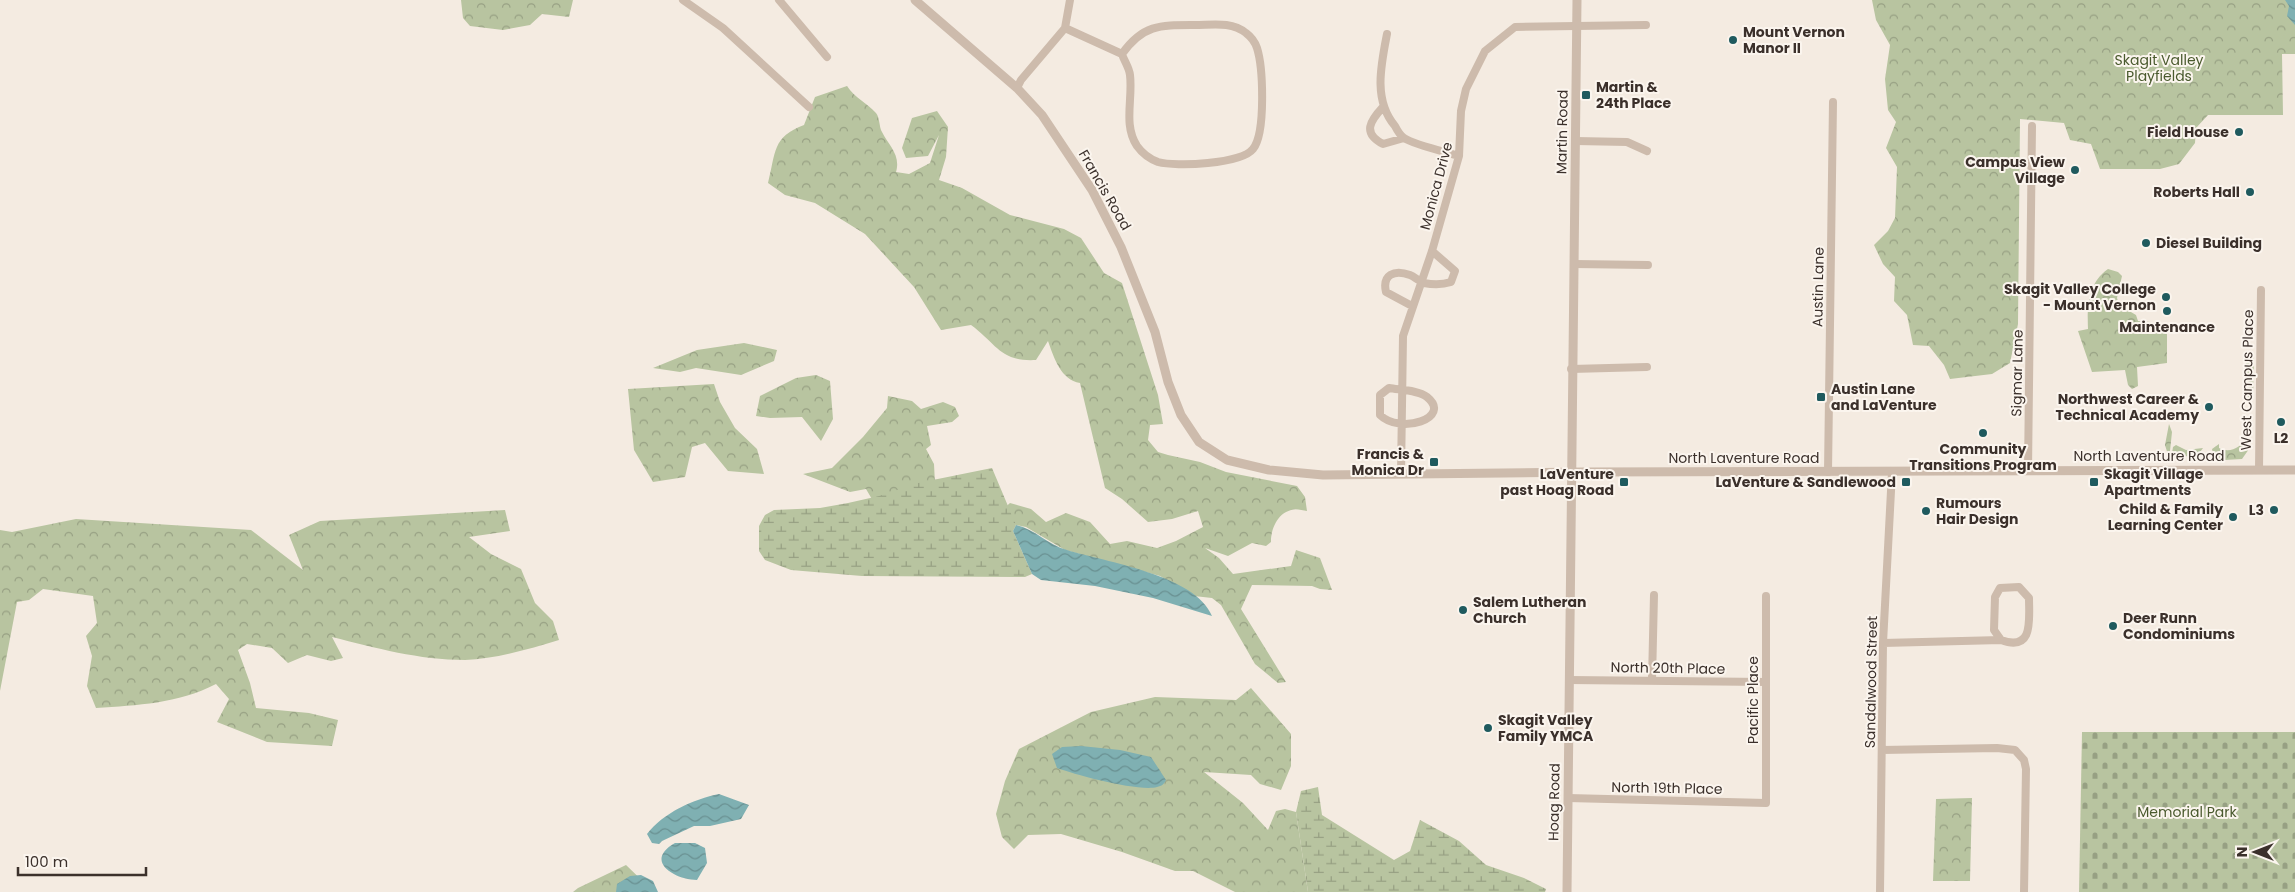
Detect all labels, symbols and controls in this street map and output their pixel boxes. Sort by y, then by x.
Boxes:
place label: Mount Vernon Manor II [1743,22,1845,58]
marker: Mount Vernon Manor II [1727,34,1739,46]
park label: Skagit Valley Playfields [2114,50,2204,86]
place label: Martin & 24th Place [1596,77,1671,113]
marker: Martin & 24th Place [1580,89,1592,101]
street label: Martin Road [1551,90,1573,174]
place label: Field House [2147,122,2229,142]
marker: Field House [2233,126,2245,138]
street label: Monica Drive [1415,140,1457,232]
street label: Francis Road [1074,146,1136,234]
place label: Campus View Village [1965,152,2066,188]
marker: Campus View Village [2069,164,2081,176]
place label: Roberts Hall [2153,182,2240,202]
marker: Roberts Hall [2244,186,2256,198]
place label: Diesel Building [2156,233,2262,253]
marker: Diesel Building [2140,237,2152,249]
street label: Austin Lane [1807,246,1829,327]
place label: Skagit Valley College - Mount Vernon [2004,279,2156,315]
marker: Skagit Valley College - Mount Vernon [2160,291,2172,303]
marker: Maintenance [2161,305,2173,317]
street label: West Campus Place [2236,309,2258,451]
place label: Maintenance [2119,317,2215,337]
street label: Sigmar Lane [2006,329,2028,417]
place label: Austin Lane and LaVenture [1831,379,1937,415]
place label: Northwest Career & Technical Academy [2055,389,2200,425]
marker: Austin Lane and LaVenture [1815,391,1827,403]
marker: Northwest Career & Technical Academy [2203,401,2215,413]
marker: L2 [2275,416,2287,428]
marker: Community Transitions Program [1977,427,1989,439]
place label: L2 [2274,428,2288,448]
place label: Community Transitions Program [1909,439,2057,475]
place label: Francis & Monica Dr [1352,444,1425,480]
street label: North Laventure Road [2074,446,2224,466]
street label: North Laventure Road [1669,448,1819,468]
marker: Francis & Monica Dr [1428,456,1440,468]
place label: LaVenture past Hoag Road [1500,464,1614,500]
place label: Skagit Village Apartments [2104,464,2204,500]
place label: LaVenture & Sandlewood [1715,472,1896,492]
marker: LaVenture past Hoag Road [1618,476,1630,488]
marker: LaVenture & Sandlewood [1900,476,1912,488]
marker: Skagit Village Apartments [2088,476,2100,488]
place label: Rumours Hair Design [1936,493,2019,529]
place label: Child & Family Learning Center [2108,499,2223,535]
place label: L3 [2249,500,2264,520]
marker: L3 [2268,504,2280,516]
marker: Rumours Hair Design [1920,505,1932,517]
marker: Child & Family Learning Center [2227,511,2239,523]
place label: Salem Lutheran Church [1473,592,1586,628]
marker: Salem Lutheran Church [1457,604,1469,616]
place label: Deer Runn Condominiums [2123,608,2235,644]
street label: Sandalwood Street [1860,616,1882,748]
marker: Deer Runn Condominiums [2107,620,2119,632]
street label: Pacific Place [1743,656,1763,744]
street label: North 20th Place [1611,657,1726,679]
place label: Skagit Valley Family YMCA [1498,710,1594,746]
marker: Skagit Valley Family YMCA [1482,722,1494,734]
street label: Hoag Road [1543,763,1565,841]
street label: North 19th Place [1611,777,1723,799]
park label: Memorial Park [2137,802,2237,822]
north arrow [2230,827,2280,877]
scale bar [18,844,145,876]
text: N [2232,847,2252,857]
text: 100 m [25,851,68,872]

